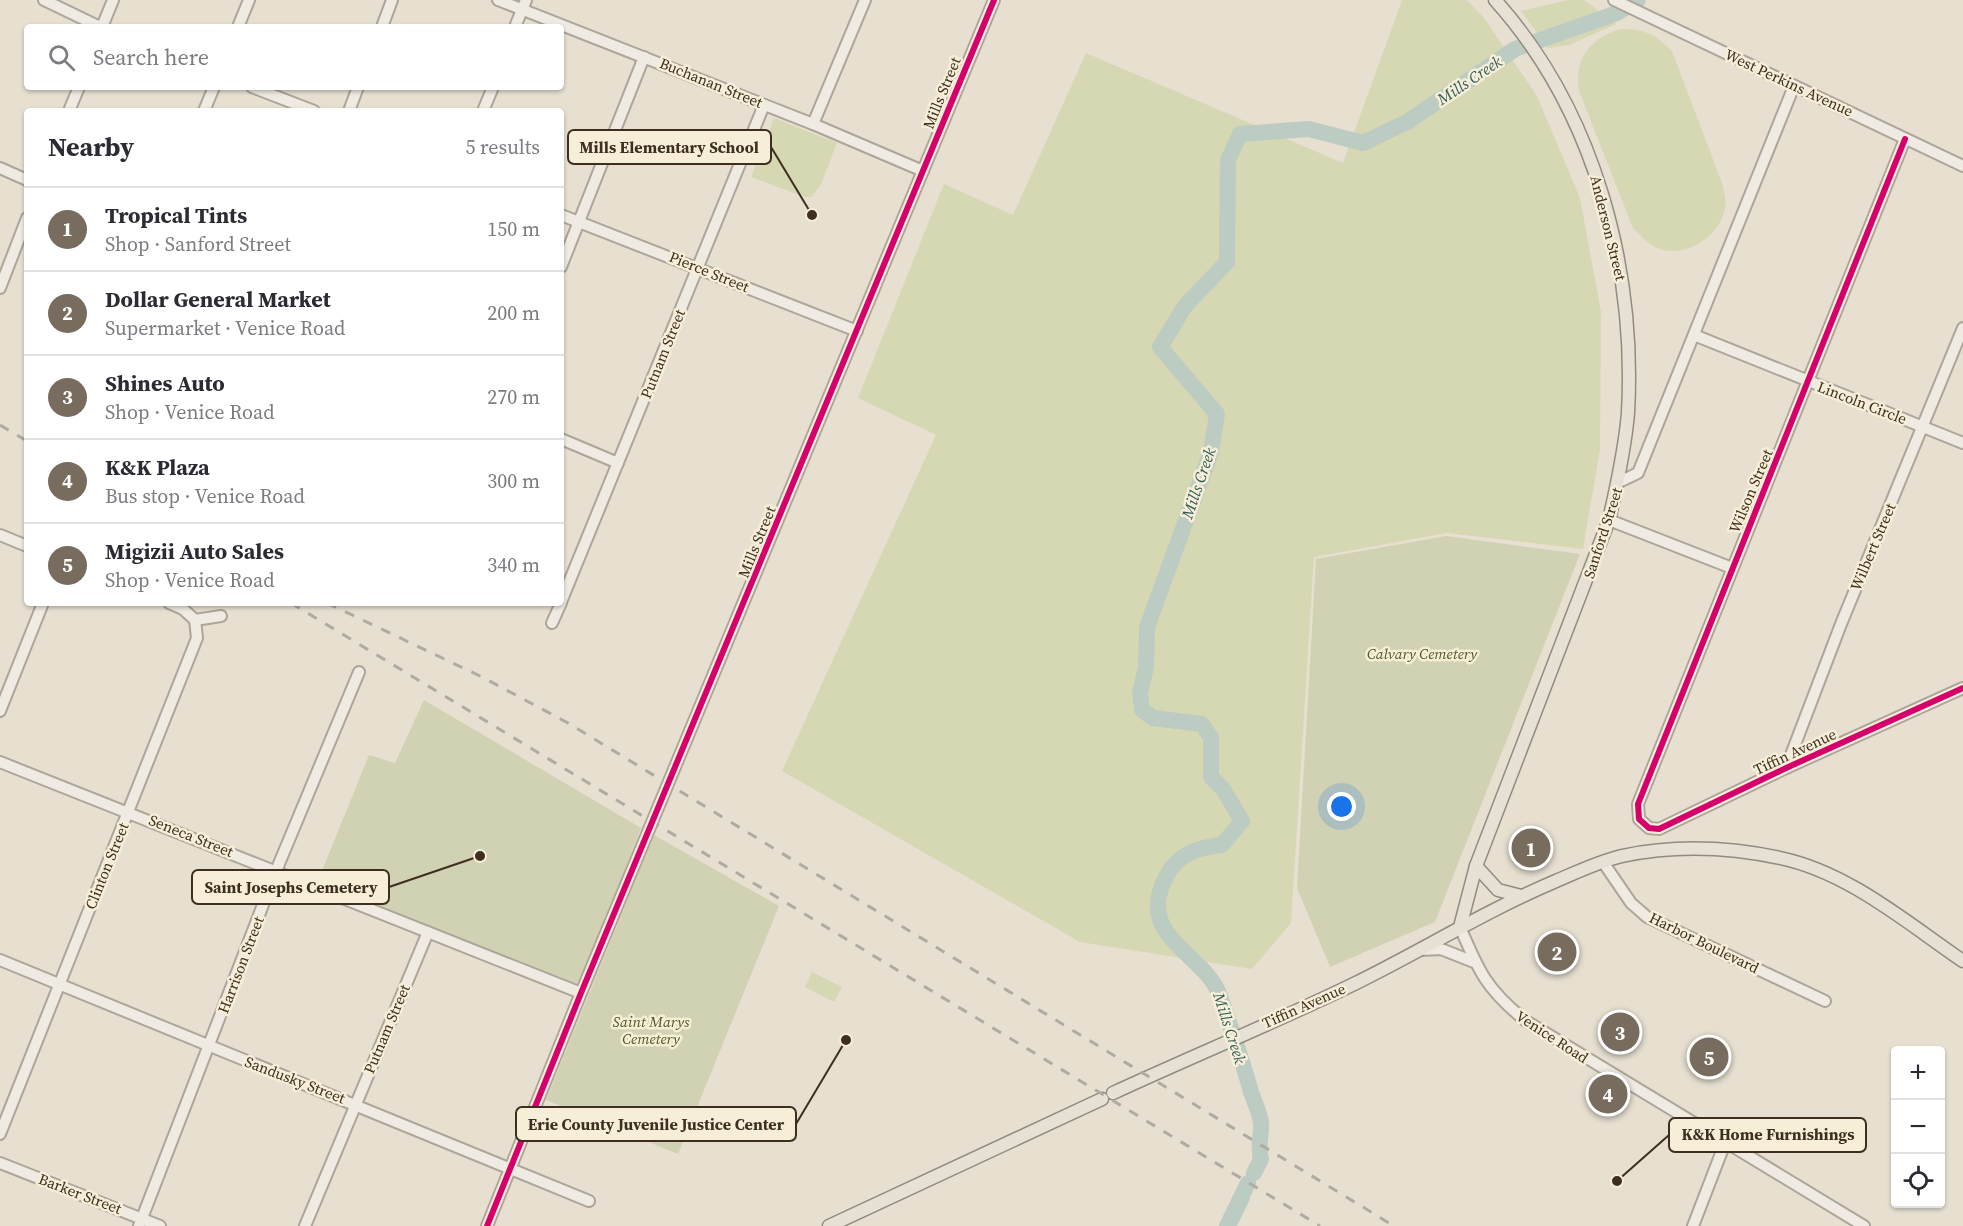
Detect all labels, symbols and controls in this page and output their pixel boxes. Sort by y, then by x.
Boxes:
search box [24,24,564,90]
icon: search [45,41,78,74]
text: Search here [93,42,209,72]
street label: West Perkins Avenue [1722,44,1857,122]
water label: Mills Creek [1431,50,1506,110]
street label: Buchanan Street [656,52,766,113]
street label: Mills Street [918,54,965,132]
text: Nearby [48,129,134,165]
callout: Mills Elementary School [568,130,771,164]
text: 5 results [465,133,540,161]
text: Mills Elementary School [579,136,759,158]
street label: Anderson Street [1585,173,1632,283]
text: Tropical Tints [105,200,247,230]
text: 1 [62,215,73,243]
text: 150 m [487,215,540,243]
text: Shop · Sanford Street [105,230,291,258]
street label: Pierce Street [666,246,752,297]
text: Dollar General Market [105,284,331,314]
text: 2 [62,299,73,327]
text: 200 m [487,299,540,327]
street label: Putnam Street [635,306,690,402]
text: Supermarket · Venice Road [105,314,345,342]
text: Shines Auto [105,368,225,398]
street label: Lincoln Circle [1814,376,1910,429]
text: 3 [62,383,73,411]
text: 270 m [487,383,540,411]
text: Shop · Venice Road [105,398,275,426]
water label: Mills Creek [1175,444,1221,522]
street label: Wilson Street [1723,446,1778,536]
text: K&K Plaza [105,452,210,482]
text: 4 [62,467,73,495]
text: 300 m [487,467,540,495]
text: Bus stop · Venice Road [105,482,305,510]
street label: Sanford Street [1578,484,1627,581]
street label: Wilbert Street [1845,500,1900,594]
street label: Mills Street [733,503,780,581]
text: Migizii Auto Sales [105,536,284,566]
text: 5 [62,551,73,579]
text: 340 m [487,551,540,579]
text: Shop · Venice Road [105,566,275,594]
park label: Calvary Cemetery [1367,643,1478,664]
street label: Tiffin Avenue [1750,723,1840,780]
your location [1327,792,1356,821]
street label: Seneca Street [146,809,237,862]
street label: Clinton Street [80,819,134,912]
pin: 1 [1512,826,1550,870]
callout: Saint Josephs Cemetery [192,870,389,904]
text: Saint Josephs Cemetery [204,876,378,898]
street label: Harbor Boulevard [1646,907,1763,978]
street label: Harrison Street [212,913,269,1016]
pin: 2 [1538,930,1576,974]
street label: Tiffin Avenue [1259,978,1349,1033]
street label: Putnam Street [358,981,415,1077]
water label: Mills Creek [1208,989,1252,1067]
street label: Venice Road [1512,1005,1593,1068]
pin: 3 [1600,1010,1640,1054]
park label: Saint Marys Cemetery [613,1011,690,1049]
pin: 5 [1690,1034,1728,1080]
map controls [1891,1046,1945,1208]
button: + [1891,1046,1945,1100]
street label: Sandusky Street [242,1051,349,1108]
pin: 4 [1588,1072,1628,1116]
button: − [1891,1100,1945,1154]
callout: Erie County Juvenile Justice Center [516,1107,796,1141]
text: Erie County Juvenile Justice Center [528,1113,785,1135]
callout: K&K Home Furnishings [1669,1118,1866,1152]
text: K&K Home Furnishings [1682,1123,1854,1145]
button: locate [1891,1154,1945,1208]
street label: Barker Street [36,1168,125,1219]

